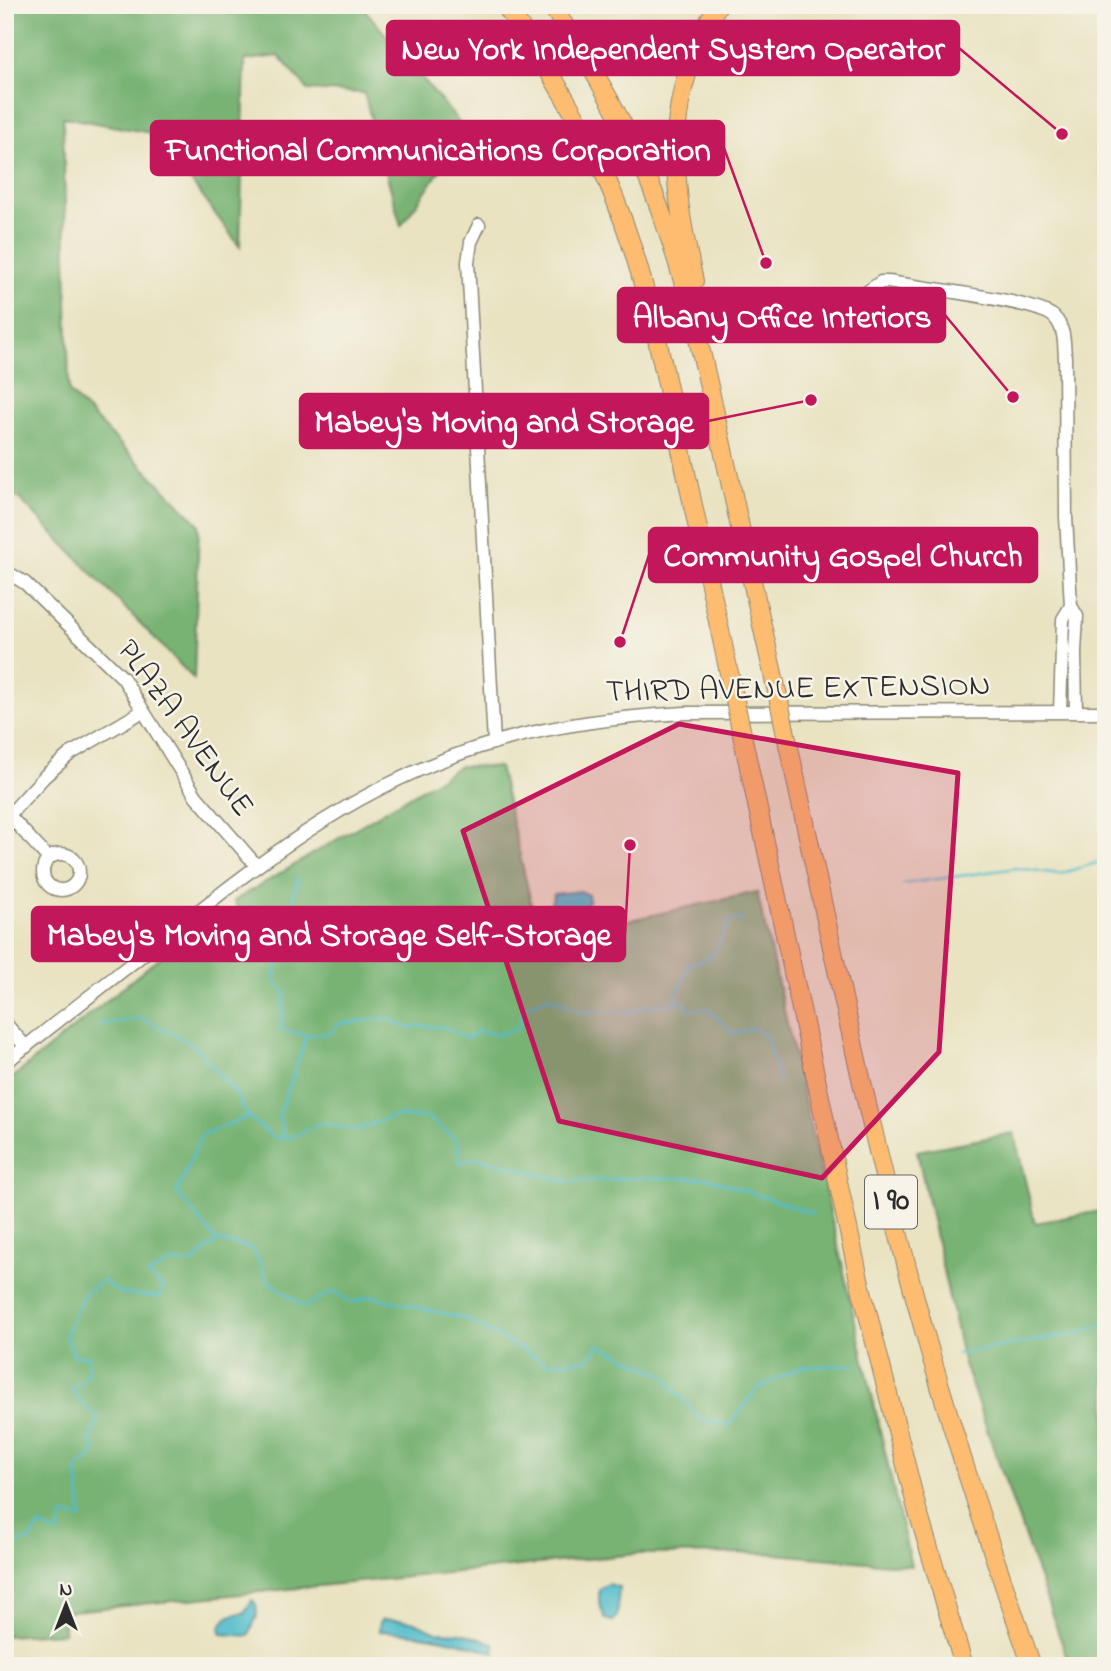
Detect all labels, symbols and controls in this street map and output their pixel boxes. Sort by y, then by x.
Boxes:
callout: New York Independent System Operator [387,21,959,75]
text: New York Independent System Operator [401,27,946,76]
callout: Functional Communications Corporation [151,121,724,175]
text: Functional Communications Corporation [163,128,711,176]
callout: Albany Office Interiors [618,288,945,342]
text: Albany Office Interiors [633,295,931,344]
callout: Mabey's Moving and Storage [300,394,708,448]
text: Mabey's Moving and Storage [314,400,695,449]
callout: Community Gospel Church [649,528,1037,582]
text: Community Gospel Church [663,534,1023,583]
street label: PLAZA AVENUE [103,630,265,828]
street label: THIRD AVENUE EXTENSION [605,663,991,717]
callout: Mabey's Moving and Storage Self-Storage [32,907,625,961]
text: Mabey's Moving and Storage Self-Storage [47,913,613,962]
road number: I 90 [865,1176,917,1228]
north arrow [32,1570,102,1640]
text: N [60,1577,73,1604]

